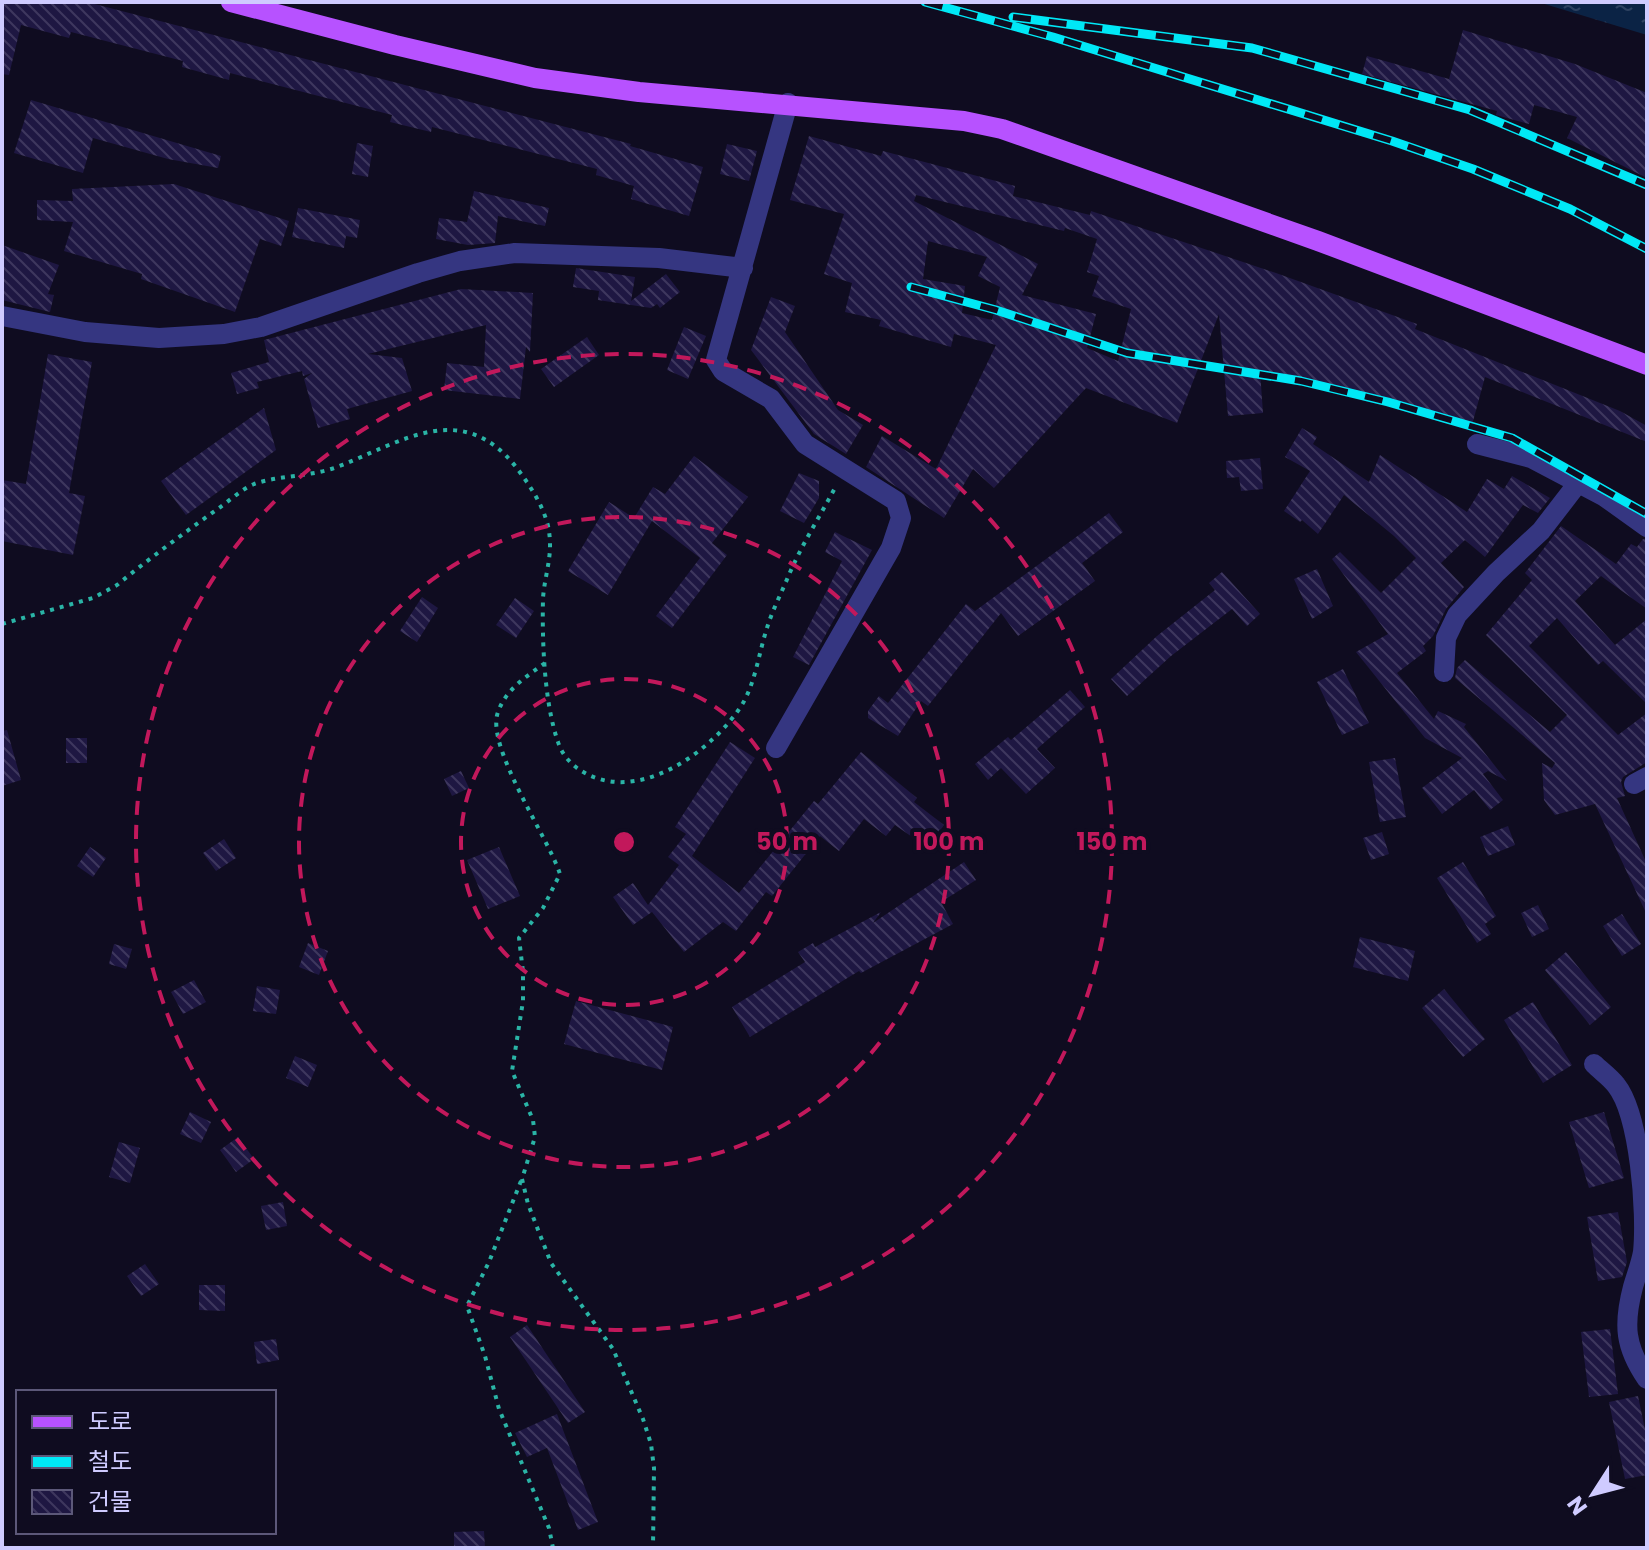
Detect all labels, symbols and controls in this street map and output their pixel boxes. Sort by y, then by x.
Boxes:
text: 50 m [756,825,818,858]
text: 100 m [914,825,984,858]
text: 150 m [1077,825,1147,858]
centre of rings [610,828,638,856]
legend [16,1390,276,1534]
text: 도로 [88,1405,132,1438]
text: 철도 [88,1445,132,1478]
north arrow [1553,1454,1633,1534]
text: 건물 [88,1485,132,1518]
text: N [1560,1490,1595,1521]

